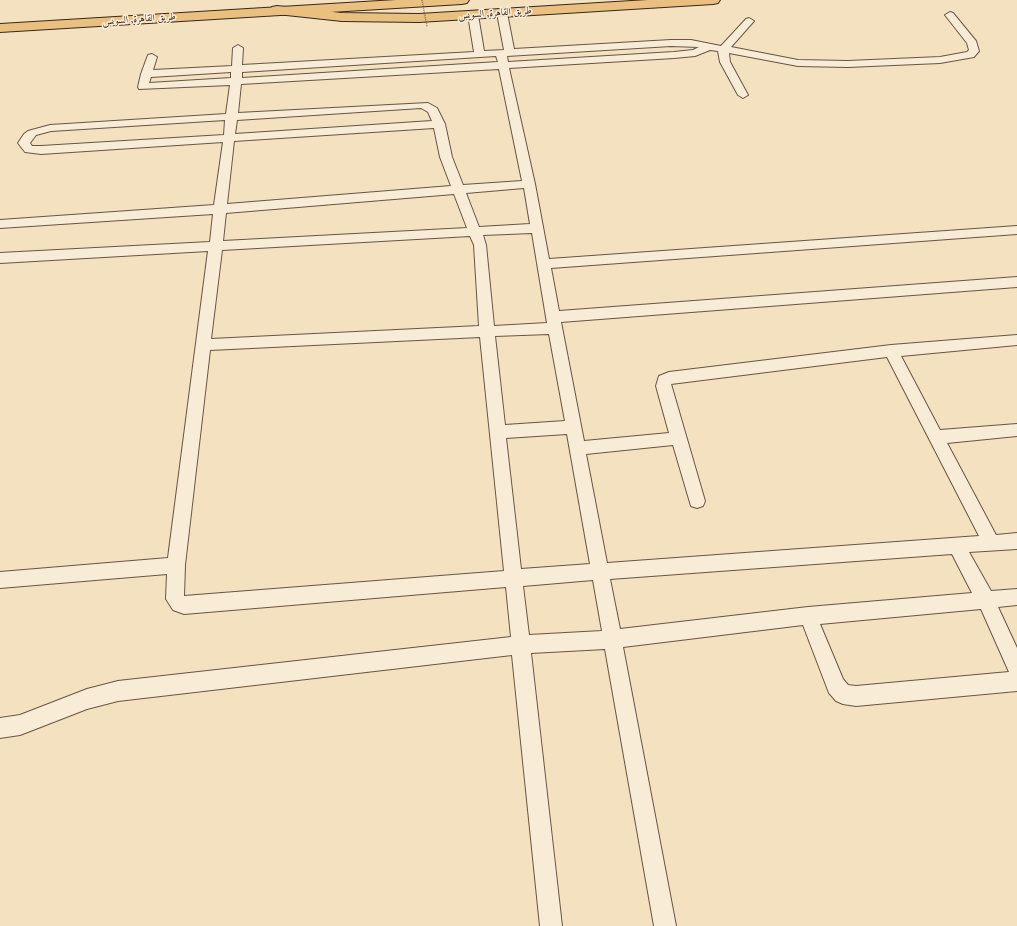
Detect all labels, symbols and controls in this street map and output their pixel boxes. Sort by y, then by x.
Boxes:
street label: طريق القاهرة, السويس [458,4,532,22]
street label: طريق القاهرة, السويس [102,10,176,28]

